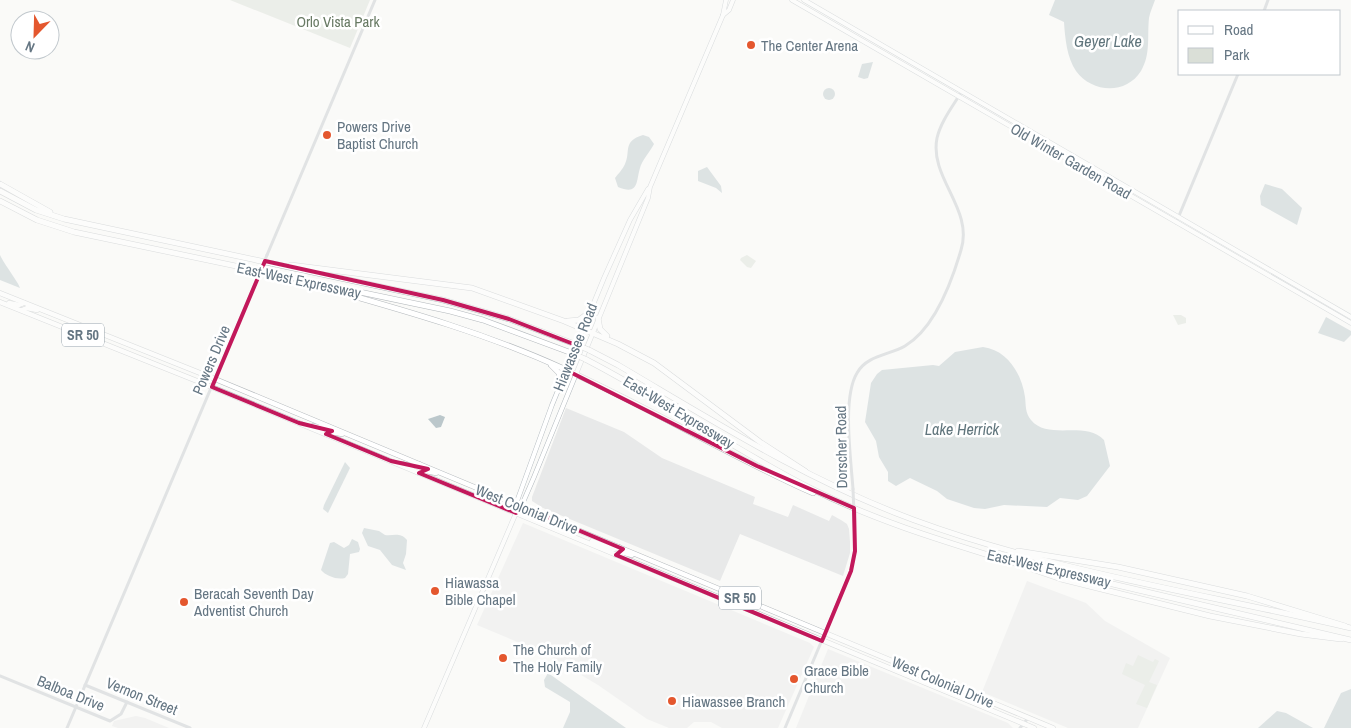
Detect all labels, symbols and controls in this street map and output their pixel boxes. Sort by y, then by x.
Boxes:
north arrow [10,10,60,60]
legend [1178,10,1341,75]
park label: Orlo Vista Park [296,11,380,32]
text: Road [1224,19,1253,40]
water label: Geyer Lake [1074,30,1142,52]
place label: The Center Arena [761,35,858,56]
text: N [23,37,37,57]
marker: The Center Arena [745,39,757,51]
text: Park [1224,44,1250,65]
place label: Powers Drive Baptist Church [337,116,418,154]
street label: Old Winter Garden Road [1007,118,1135,204]
marker: Powers Drive Baptist Church [321,129,333,141]
street label: East-West Expressway [235,257,364,304]
street label: Hiawassee Road [548,300,602,394]
street label: Powers Drive [187,322,235,398]
road number: SR 50 [62,324,104,346]
street label: East-West Expressway [619,370,739,454]
street label: Dorscher Road [830,405,852,489]
water label: Lake Herrick [925,418,1000,440]
street label: West Colonial Drive [472,479,582,539]
street label: East-West Expressway [985,544,1114,593]
place label: Hiawassa Bible Chapel [445,572,515,610]
place label: Beracah Seventh Day Adventist Church [193,583,315,621]
marker: Hiawassa Bible Chapel [429,585,441,597]
road number: SR 50 [719,586,761,610]
marker: Beracah Seventh Day Adventist Church [178,596,190,608]
place label: The Church of The Holy Family [513,639,603,677]
street label: West Colonial Drive [889,651,997,713]
marker: The Church of The Holy Family [497,652,509,664]
place label: Grace Bible Church [804,660,869,698]
street label: Balboa Drive [34,670,108,716]
street label: Vernon Street [103,672,181,720]
marker: Grace Bible Church [788,673,800,685]
place label: Hiawassee Branch [682,691,785,712]
marker: Hiawassee Branch [666,695,678,707]

